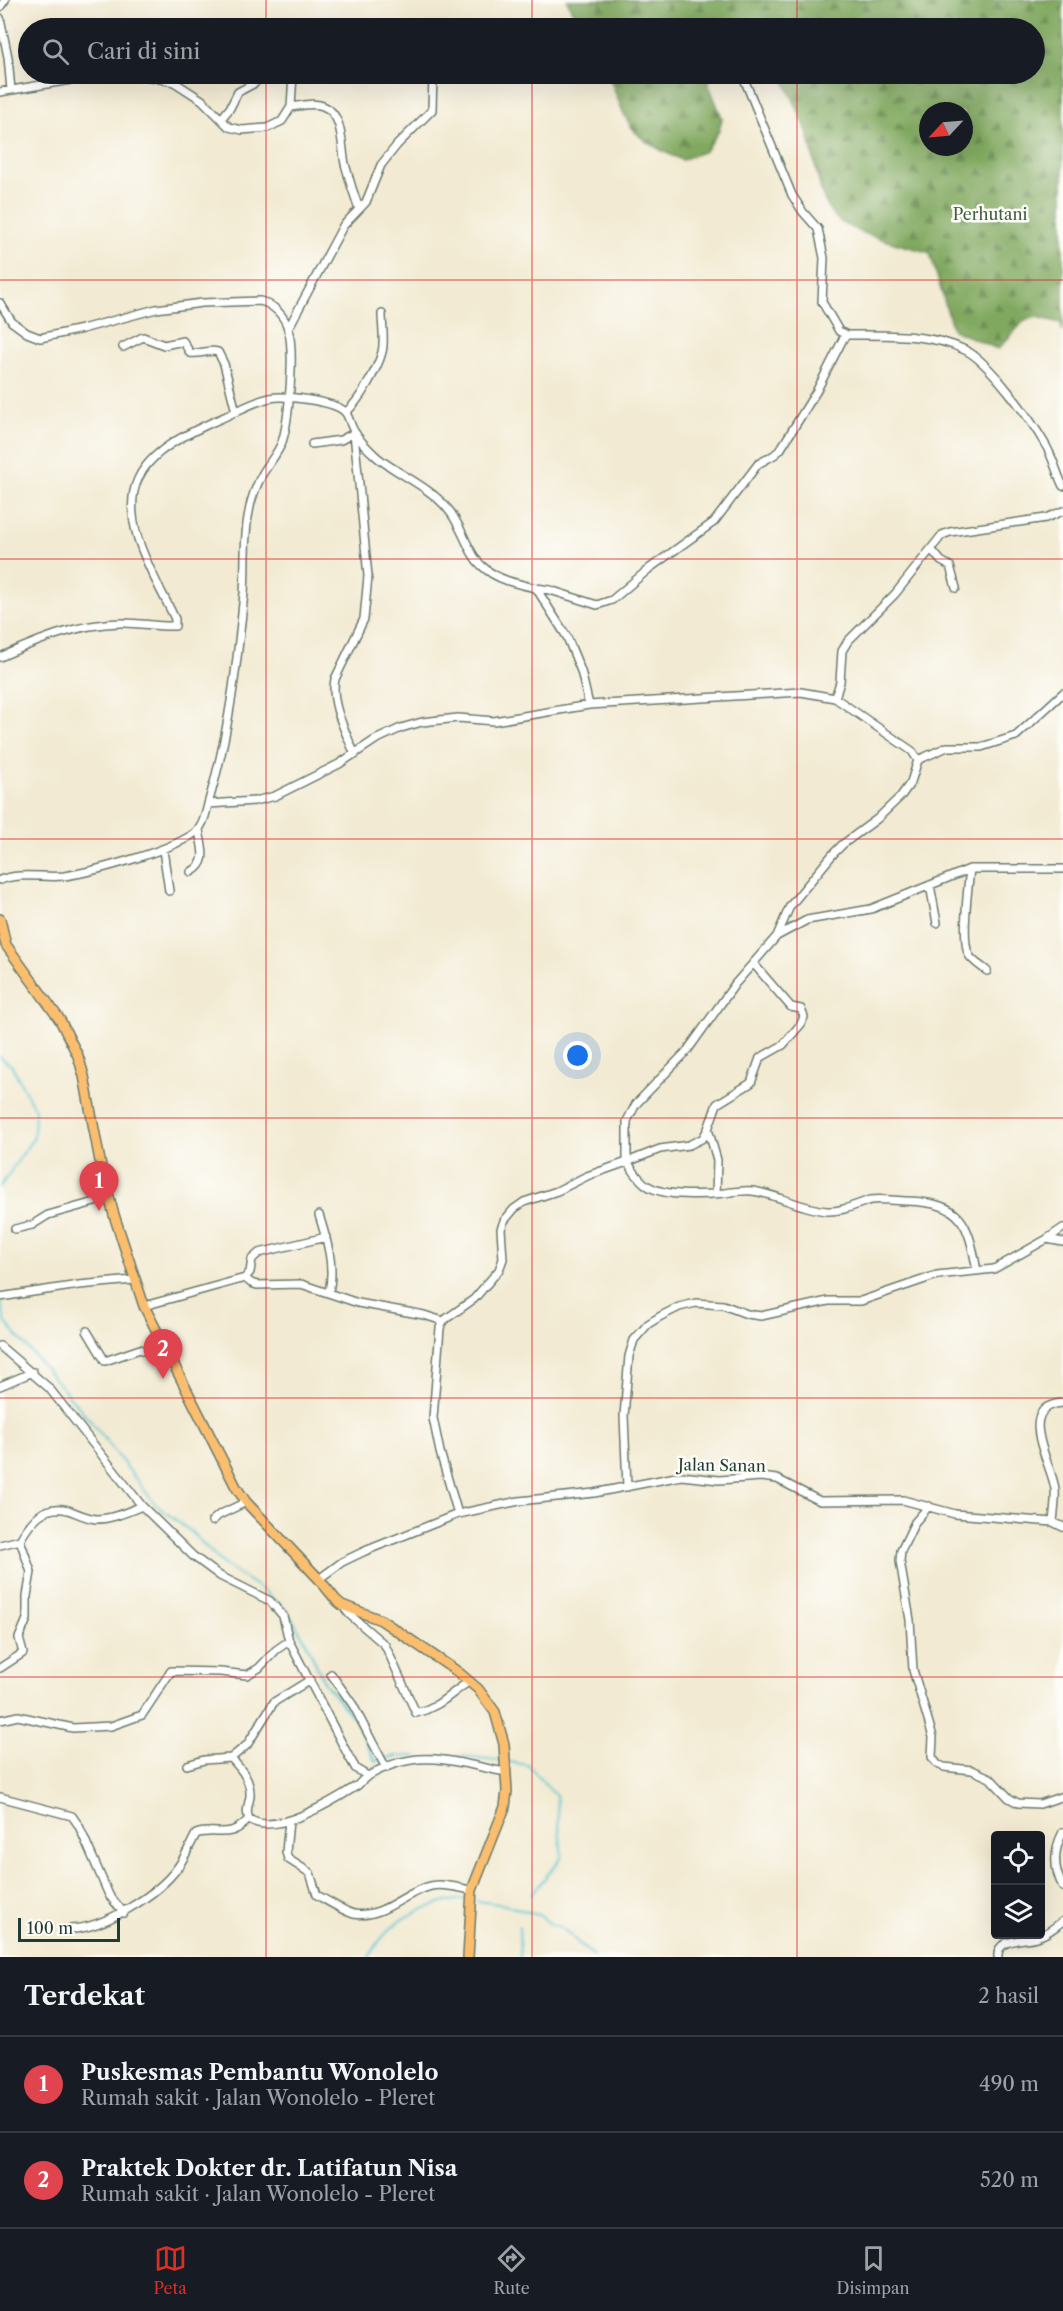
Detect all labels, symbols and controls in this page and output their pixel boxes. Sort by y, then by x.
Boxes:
search box [18,18,1045,84]
icon: search [39,35,72,68]
text: Cari di sini [87,38,200,65]
north arrow [919,102,973,156]
park label: Perhutani [953,204,1027,224]
your location [563,1041,592,1070]
pin: 1 [80,1162,118,1211]
pin: 2 [144,1330,182,1379]
street label: Jalan Sanan [675,1454,766,1476]
map controls [991,1831,1045,1939]
button: locate [991,1831,1045,1885]
button: layers [991,1885,1045,1939]
scale bar [18,1915,120,1942]
text: 100 m [27,1918,73,1938]
text: Terdekat [24,1980,145,2012]
text: 2 hasil [978,1984,1039,2008]
text: Puskesmas Pembantu Wonolelo [81,2059,438,2086]
text: 1 [39,2072,48,2096]
text: 490 m [979,2072,1039,2096]
text: Rumah sakit · Jalan Wonolelo - Pleret [81,2086,435,2110]
text: Praktek Dokter dr. Latifatun Nisa [81,2155,457,2182]
text: 2 [38,2168,49,2192]
text: 520 m [980,2168,1039,2192]
text: Rumah sakit · Jalan Wonolelo - Pleret [81,2182,435,2206]
tab: Peta [153,2242,187,2298]
tab: Rute [494,2242,530,2298]
tab: Disimpan [837,2242,910,2298]

